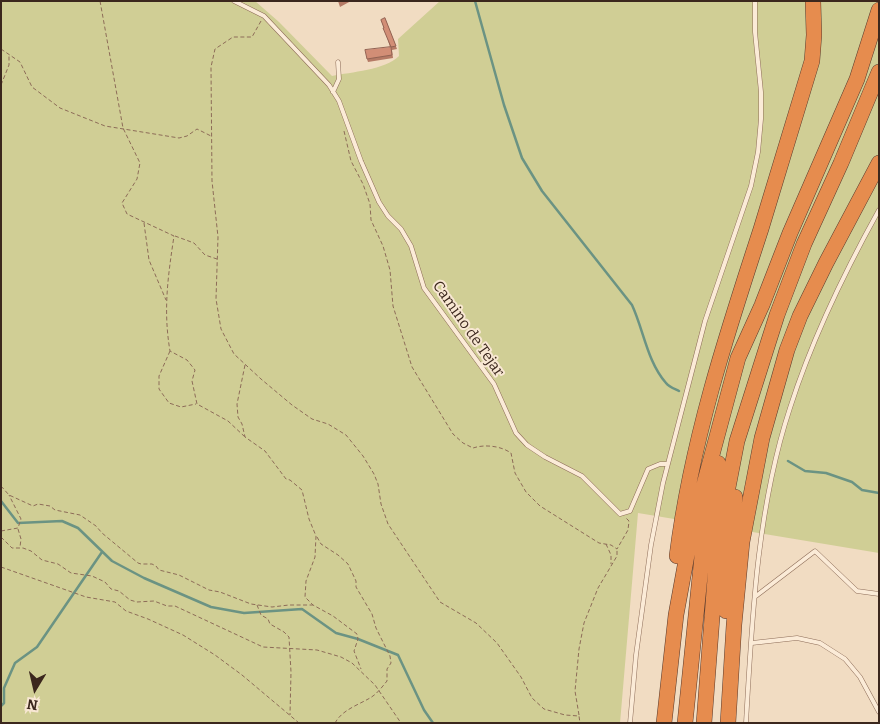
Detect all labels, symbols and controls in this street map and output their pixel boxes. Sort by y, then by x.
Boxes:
street label: Camino de Tejar [428,278,508,380]
north arrow [10,664,60,714]
text: N [26,695,39,714]

